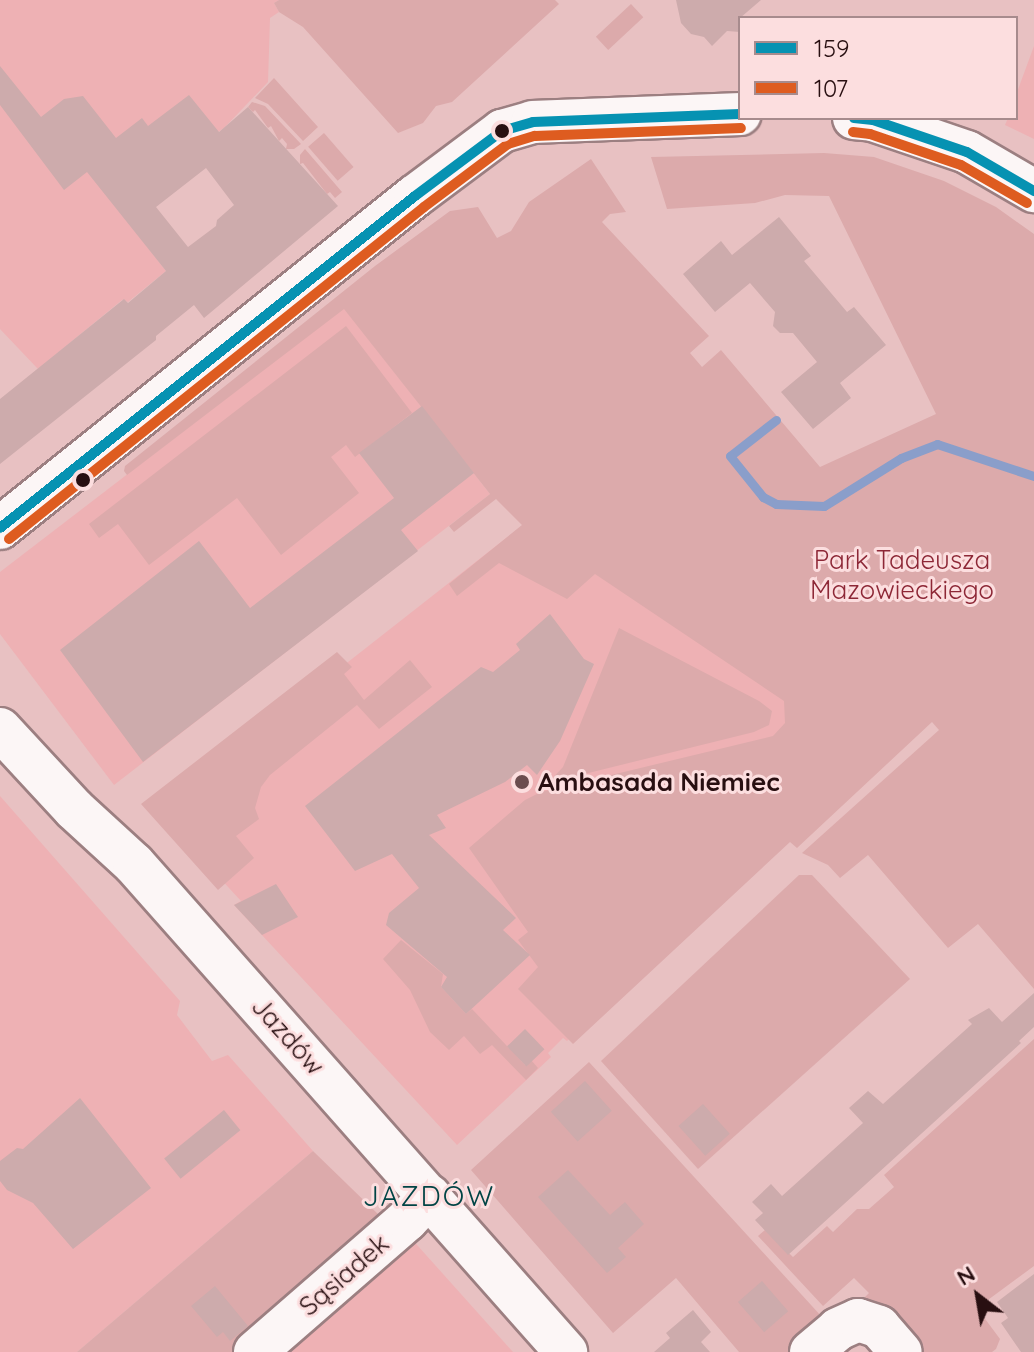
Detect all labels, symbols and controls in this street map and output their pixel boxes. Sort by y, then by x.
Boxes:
legend [738,16,1018,120]
text: 159 [814,33,849,63]
text: 107 [814,73,848,103]
unlabelled marker [494,123,510,139]
unlabelled marker [75,472,91,488]
park label: Park Tadeusza Mazowieckiego [810,544,994,606]
place label: Ambasada Niemiec [538,766,780,798]
marker: Ambasada Niemiec [513,773,531,791]
street label: Jazdów [245,991,331,1081]
district label: JAZDÓW [363,1179,495,1213]
street label: Sąsiadek [293,1228,395,1322]
north arrow [938,1256,1018,1336]
text: N [951,1259,980,1292]

